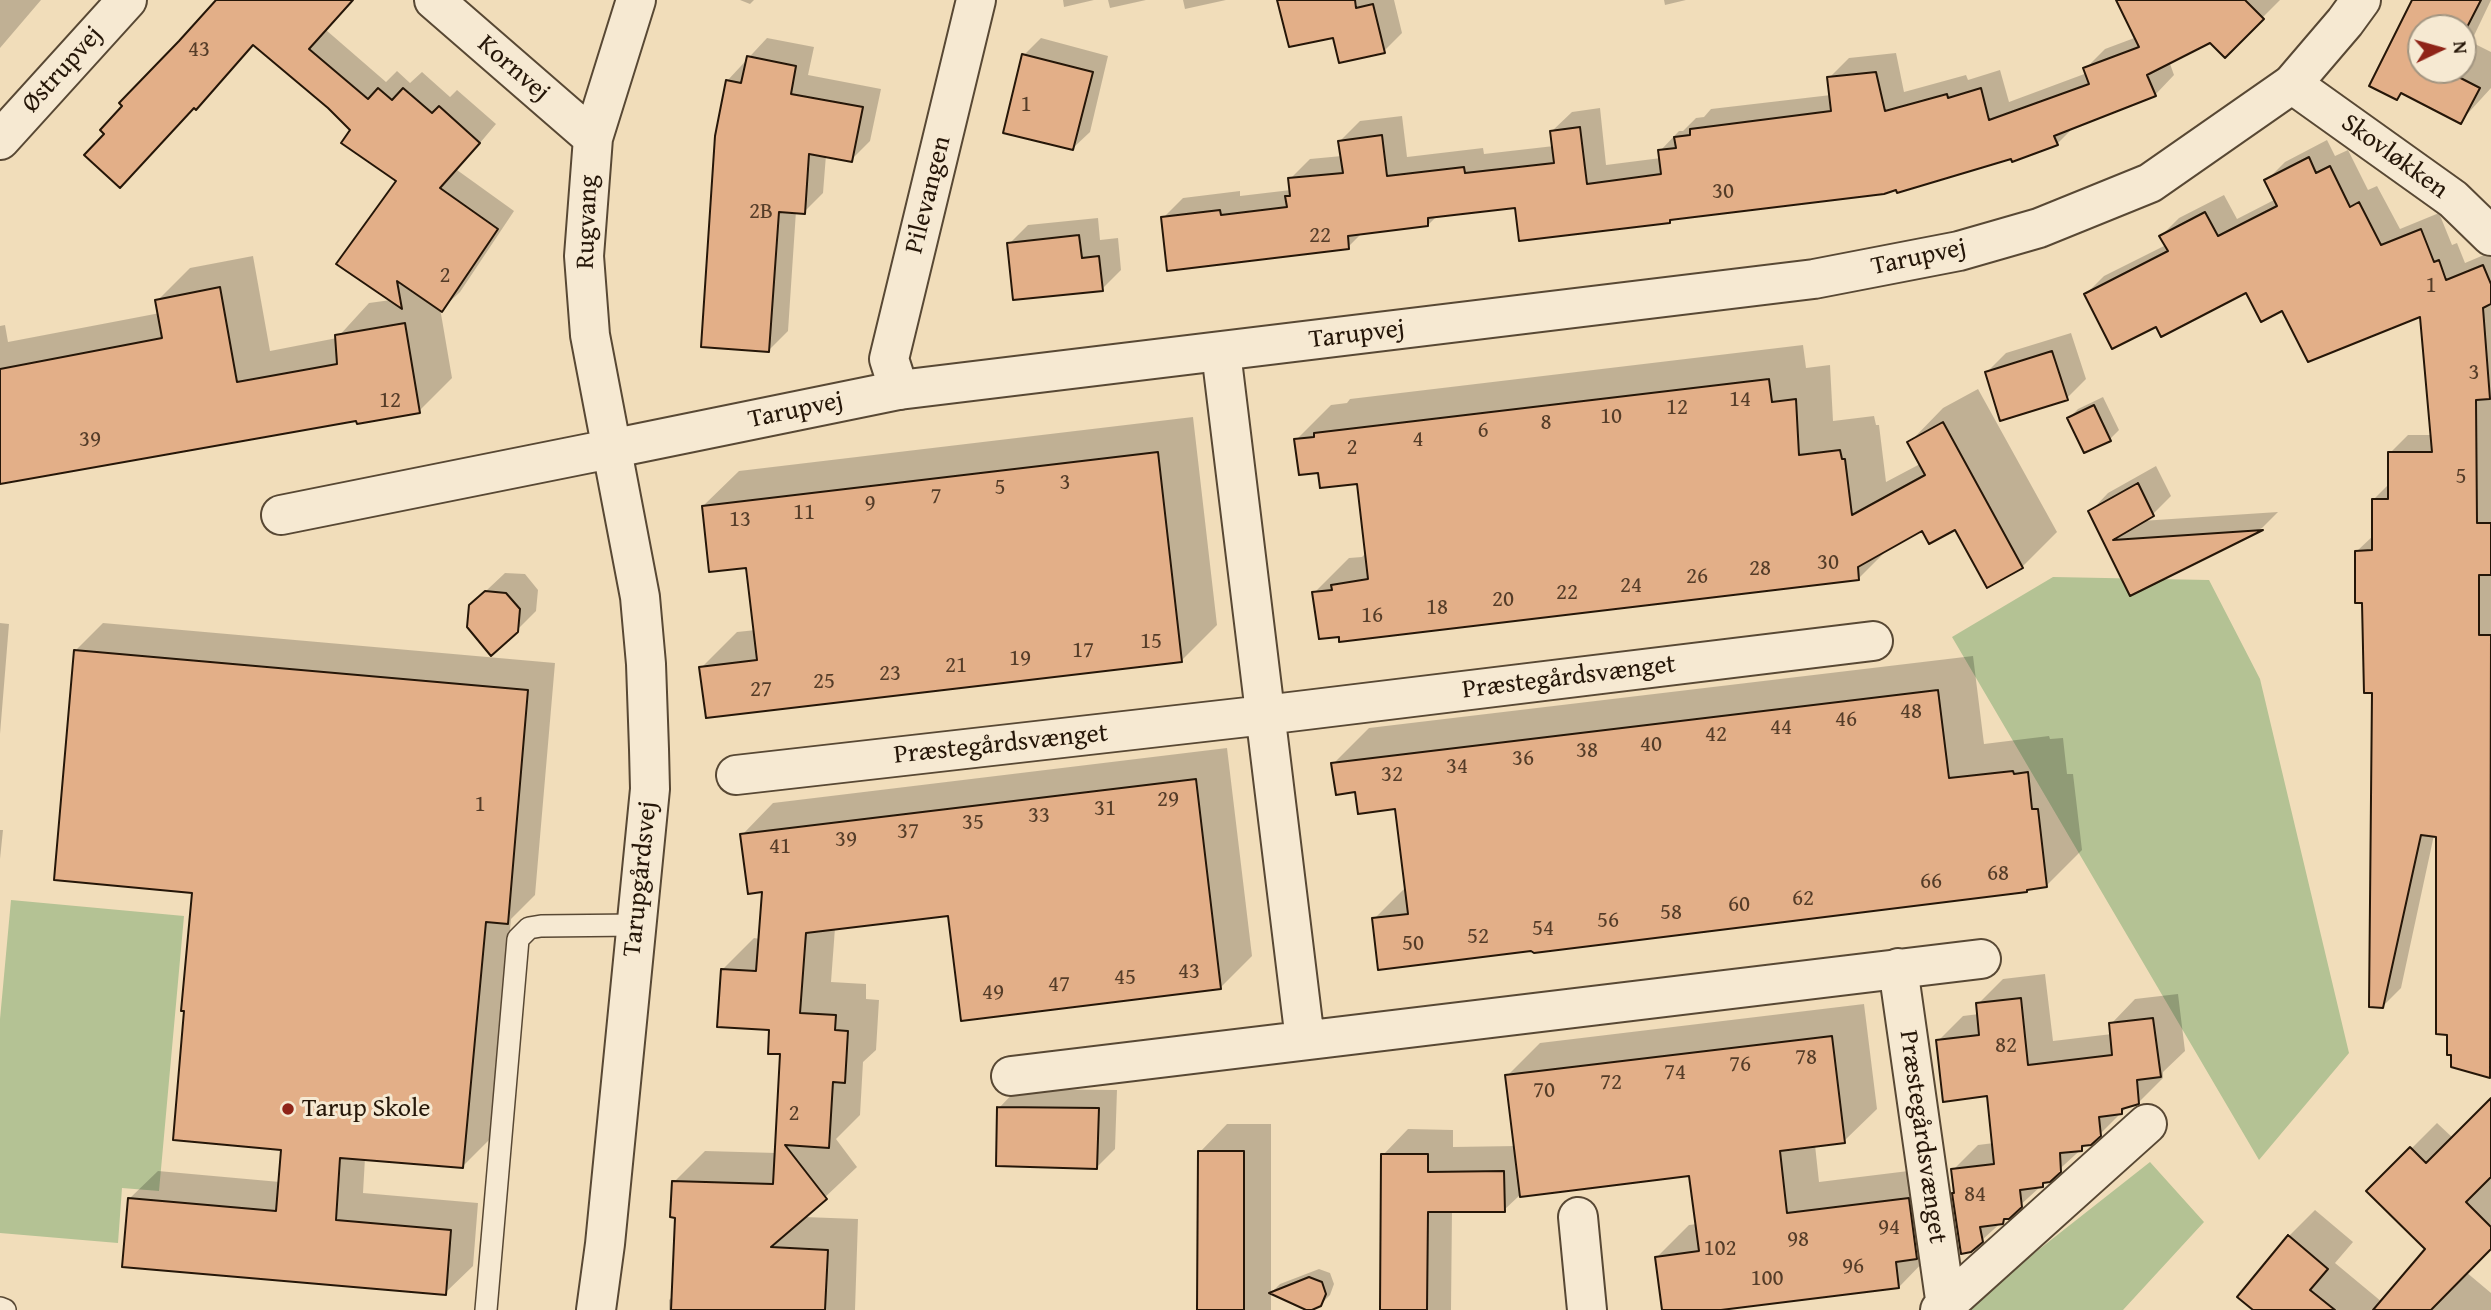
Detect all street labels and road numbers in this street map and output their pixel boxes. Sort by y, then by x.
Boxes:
street label: Østrupvej [16,20,110,120]
street label: Kornvej [471,29,555,109]
street label: Skovløkken [2335,108,2453,206]
street label: Pilevangen [899,133,959,257]
street label: Rugvang [571,174,605,270]
street label: Tarupvej [1869,233,1969,283]
street label: Tarupvej [1307,314,1407,356]
street label: Tarupvej [746,386,846,436]
street label: Præstegårdsvænget [1460,649,1678,707]
street label: Præstegårdsvænget [893,718,1109,772]
street label: Tarupgårdsvej [617,800,665,958]
street label: Præstegårdsvænget [1892,1028,1952,1246]

